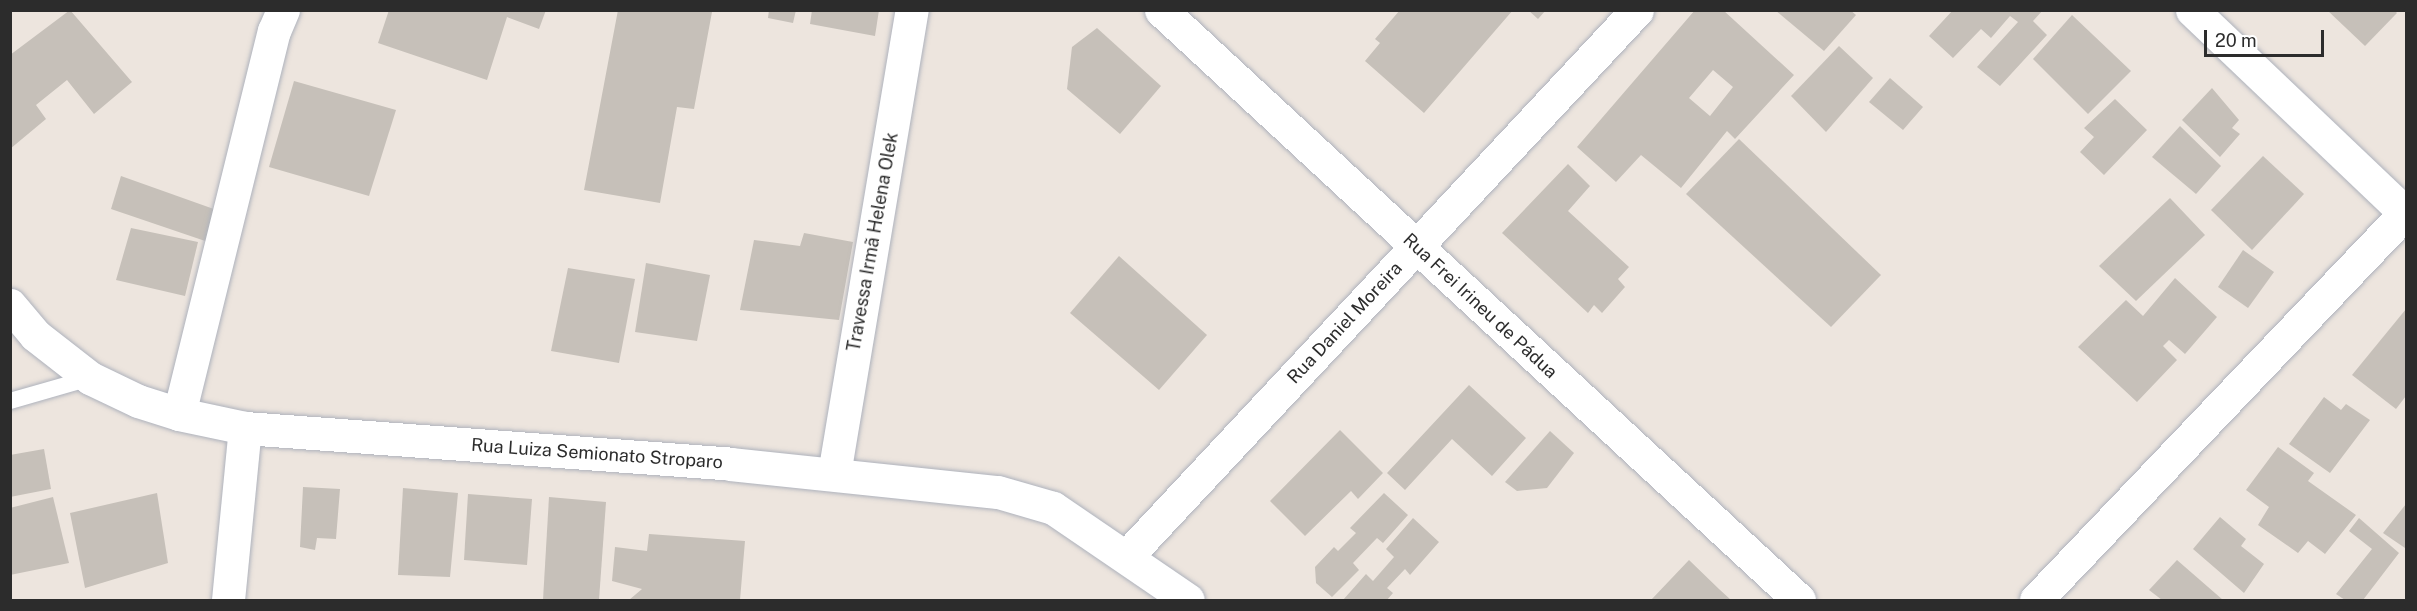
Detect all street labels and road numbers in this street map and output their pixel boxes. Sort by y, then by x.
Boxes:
street label: Travessa Irmã Helena Olek [843,131,903,353]
street label: Rua Frei Irineu de Pádua [1398,229,1562,383]
street label: Rua Daniel Moreira [1283,258,1407,388]
street label: Rua Luiza Semionato Stroparo [470,434,724,474]

